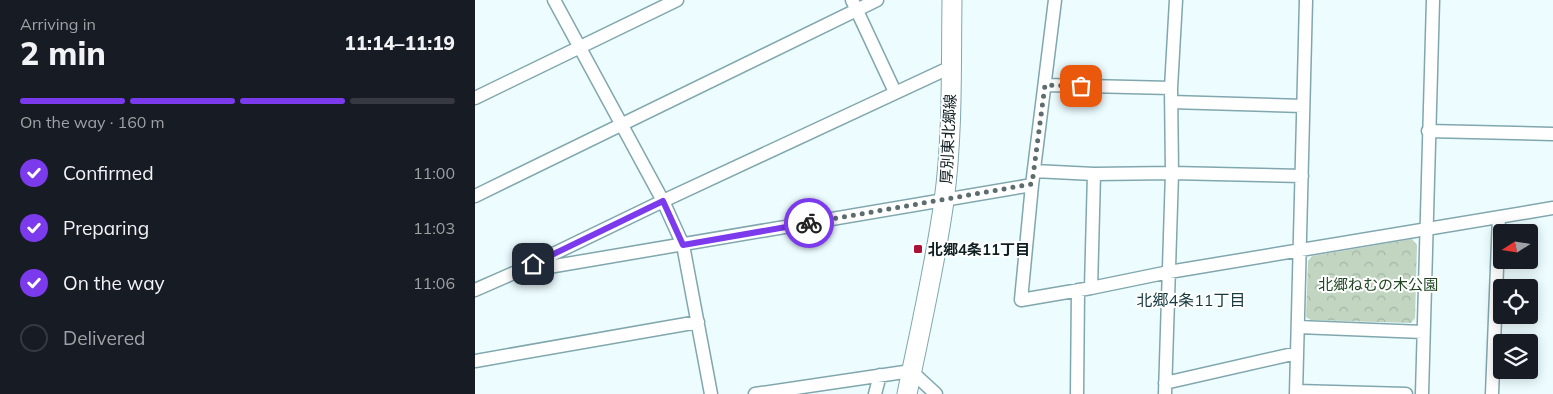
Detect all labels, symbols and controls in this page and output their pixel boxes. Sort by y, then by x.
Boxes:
text: Arriving in [20,14,96,34]
text: 11:14–11:19 [344,31,455,55]
text: 2 min [20,33,106,73]
pin [1060,65,1102,107]
icon: bag [1067,72,1095,100]
street label: 厚別東北郷線 [936,94,960,184]
text: On the way · 160 m [20,112,165,132]
icon: check [20,159,48,187]
text: Confirmed [63,161,154,185]
text: 11:00 [413,163,455,183]
courier [784,198,834,248]
icon: bike [795,209,823,237]
icon: check [20,214,48,242]
text: Preparing [63,216,149,240]
text: 11:03 [413,218,455,238]
north arrow [1493,224,1537,269]
map controls [1493,224,1538,379]
place label: 北郷4条11丁目 [928,240,1030,259]
pin [512,243,554,285]
marker: 北郷4条11丁目 [912,243,924,255]
icon: home [519,250,547,278]
icon: check [20,269,48,297]
text: On the way [63,271,165,295]
text: 11:06 [413,273,455,293]
park label: 北郷ねむの木公園 [1318,275,1438,294]
button: locate [1493,279,1538,324]
district label: 北郷4条11丁目 [1137,290,1245,310]
text: Delivered [63,326,145,350]
button: layers [1493,334,1538,379]

